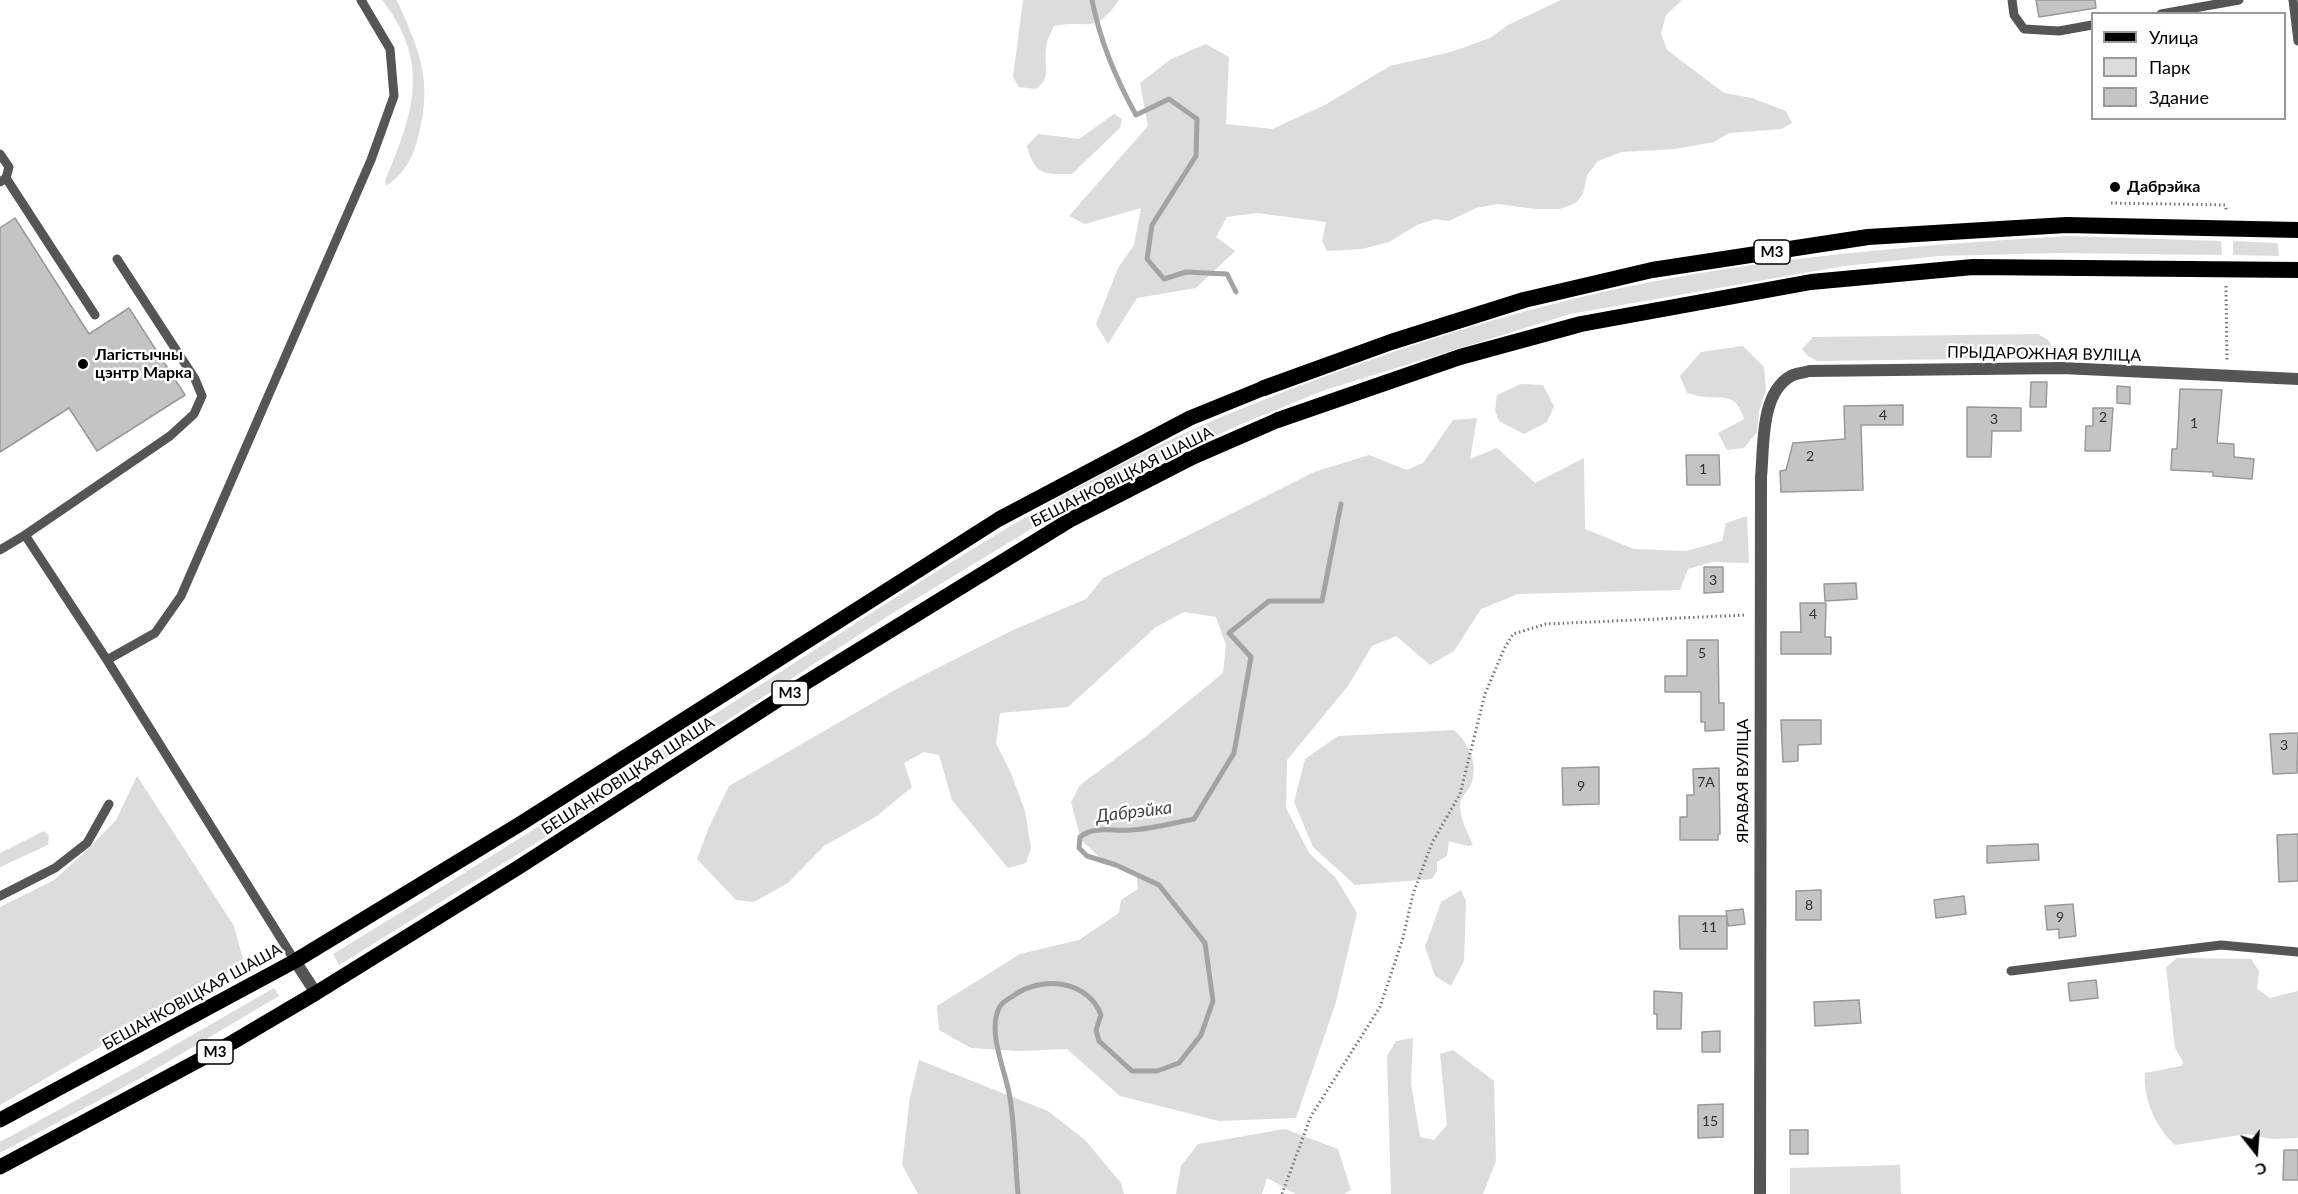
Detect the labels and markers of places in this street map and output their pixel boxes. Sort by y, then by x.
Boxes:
place label: Дабрэйка [2127,177,2200,197]
marker: Дабрэйка [2108,180,2122,194]
place label: Лагістычны цэнтр Марка [95,345,192,383]
marker: Лагістычны цэнтр Марка [76,357,90,371]

